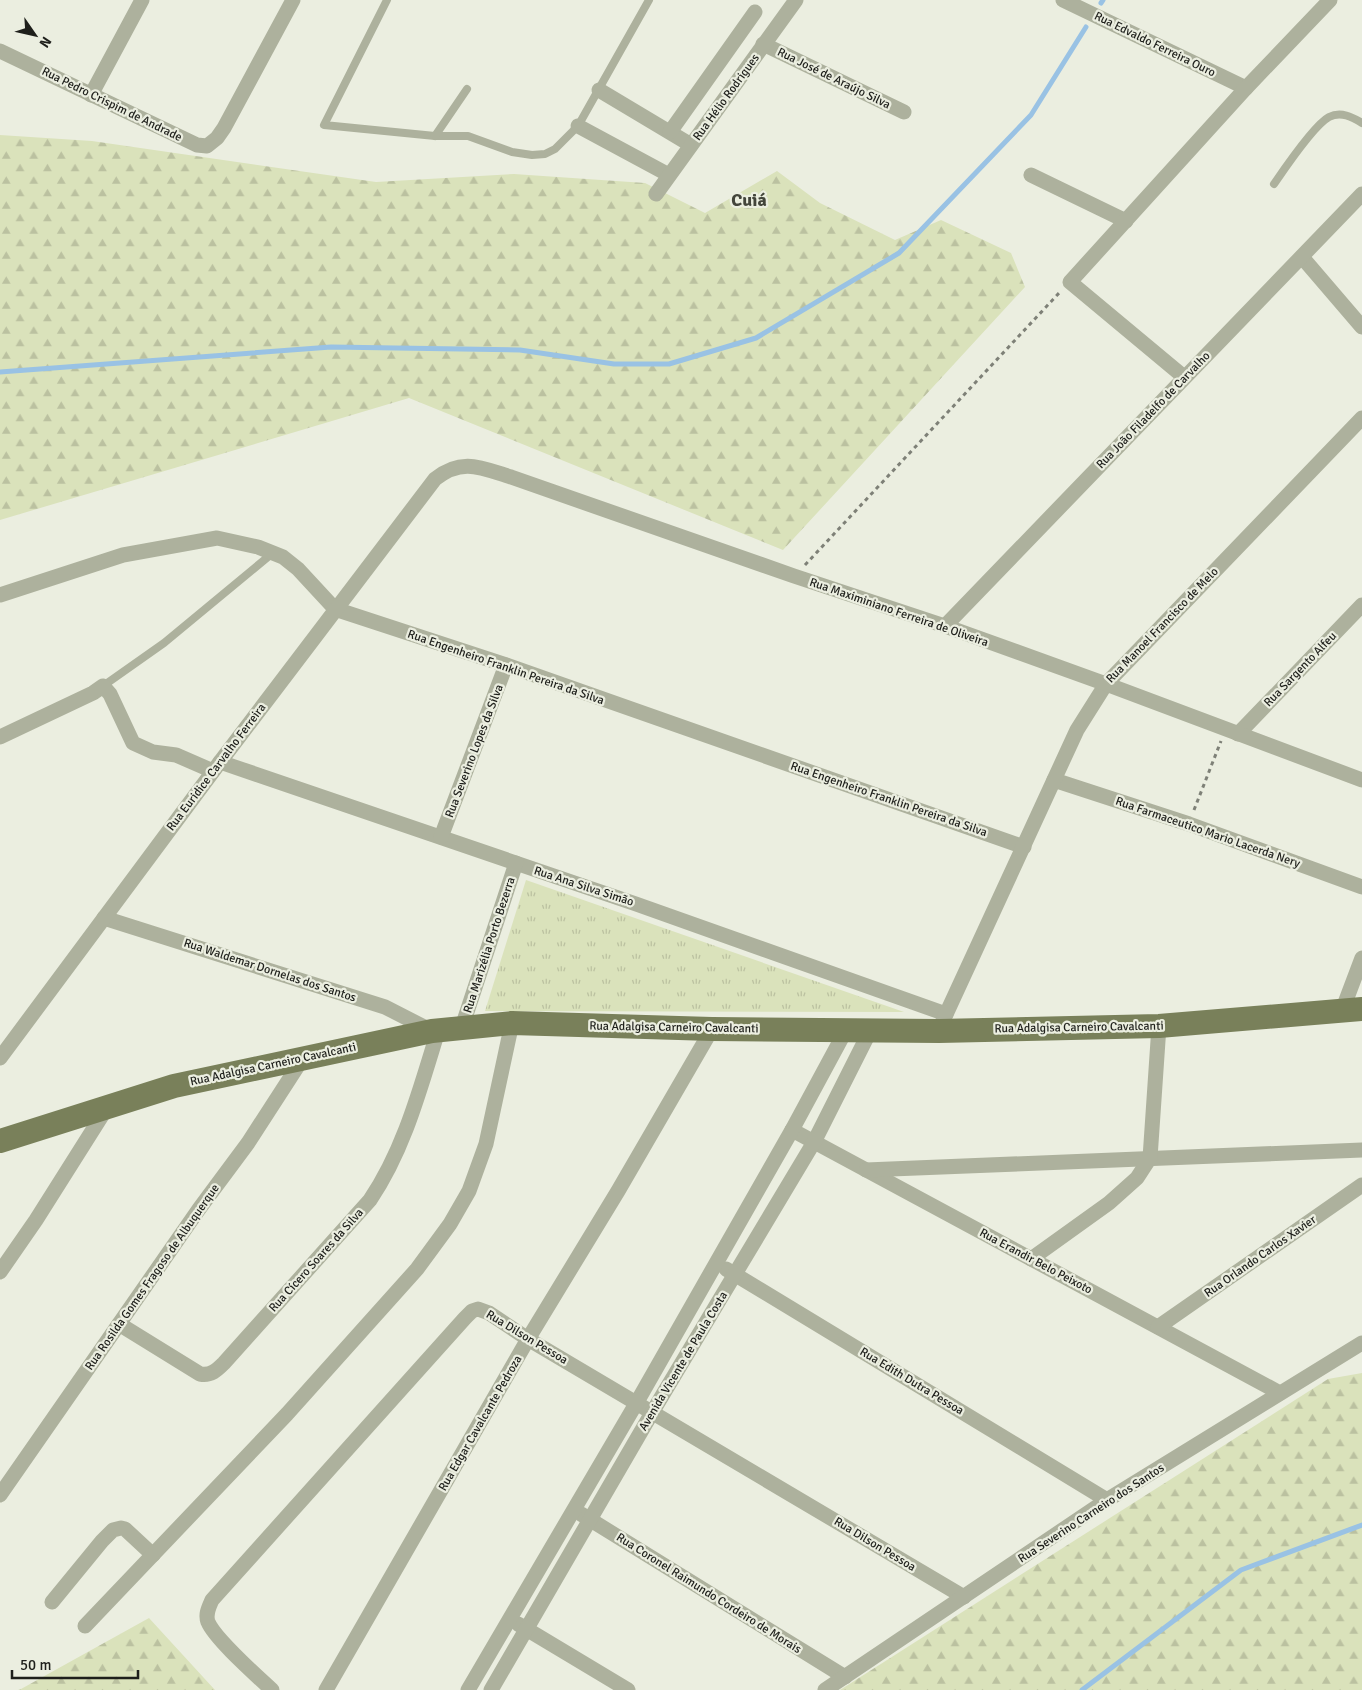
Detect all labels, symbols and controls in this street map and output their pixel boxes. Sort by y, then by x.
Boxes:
street label: Rua Edvaldo Ferreira Ouro [1092,9,1218,80]
north arrow [10,10,60,60]
text: N [36,33,55,51]
street label: Rua José de Araújo Silva [775,45,893,112]
street label: Rua Hélio Rodrigues [690,51,763,144]
street label: Rua Pedro Crispim de Andrade [39,64,184,145]
district label: Cuiá [731,189,767,211]
street label: Rua João Filadelfo de Carvalho [1093,349,1213,472]
street label: Rua Manoel Francisco de Melo [1103,564,1222,686]
street label: Rua Maximiniano Ferreira de Oliveira [807,575,990,650]
street label: Rua Engenheiro Franklin Pereira da Silva [406,627,606,708]
street label: Rua Sargento Alfeu [1261,629,1340,710]
street label: Rua Severino Lopes da Silva [442,682,507,820]
street label: Rua Euridice Carvalho Ferreira [164,701,269,834]
street label: Rua Engenheiro Franklin Pereira da Silva [789,759,989,840]
street label: Rua Farmaceutico Mario Lacerda Nery [1113,794,1303,871]
street label: Rua Ana Silva Simão [532,863,636,910]
street label: Rua Marizélia Porto Bezerra [460,875,519,1015]
street label: Rua Waldemar Dornelas dos Santos [182,935,358,1005]
street label: Rua Adalgisa Carneiro Cavalcanti [589,1019,759,1036]
street label: Rua Adalgisa Carneiro Cavalcanti [994,1019,1164,1036]
street label: Rua Adalgisa Carneiro Cavalcanti [189,1040,357,1089]
street label: Rua Rosilda Gomes Fragoso de Albuquerque [82,1181,223,1373]
street label: Rua Cícero Soares da Silva [266,1205,367,1315]
street label: Rua Orlando Carlos Xavier [1202,1212,1320,1301]
street label: Rua Erandir Belo Peixoto [977,1225,1095,1298]
street label: Avenida Vicente de Paula Costa [636,1289,731,1434]
street label: Rua Dilson Pessoa [483,1307,570,1368]
street label: Rua Edith Dutra Pessoa [857,1344,966,1418]
street label: Rua Edgar Cavalcante Pedroza [435,1353,525,1494]
street label: Rua Severino Carneiro dos Santos [1015,1460,1167,1566]
street label: Rua Dilson Pessoa [831,1514,918,1575]
street label: Rua Coronel Raimundo Cordeiro de Morais [613,1530,804,1657]
scale bar [12,1648,139,1680]
text: 50 m [20,1656,51,1674]

